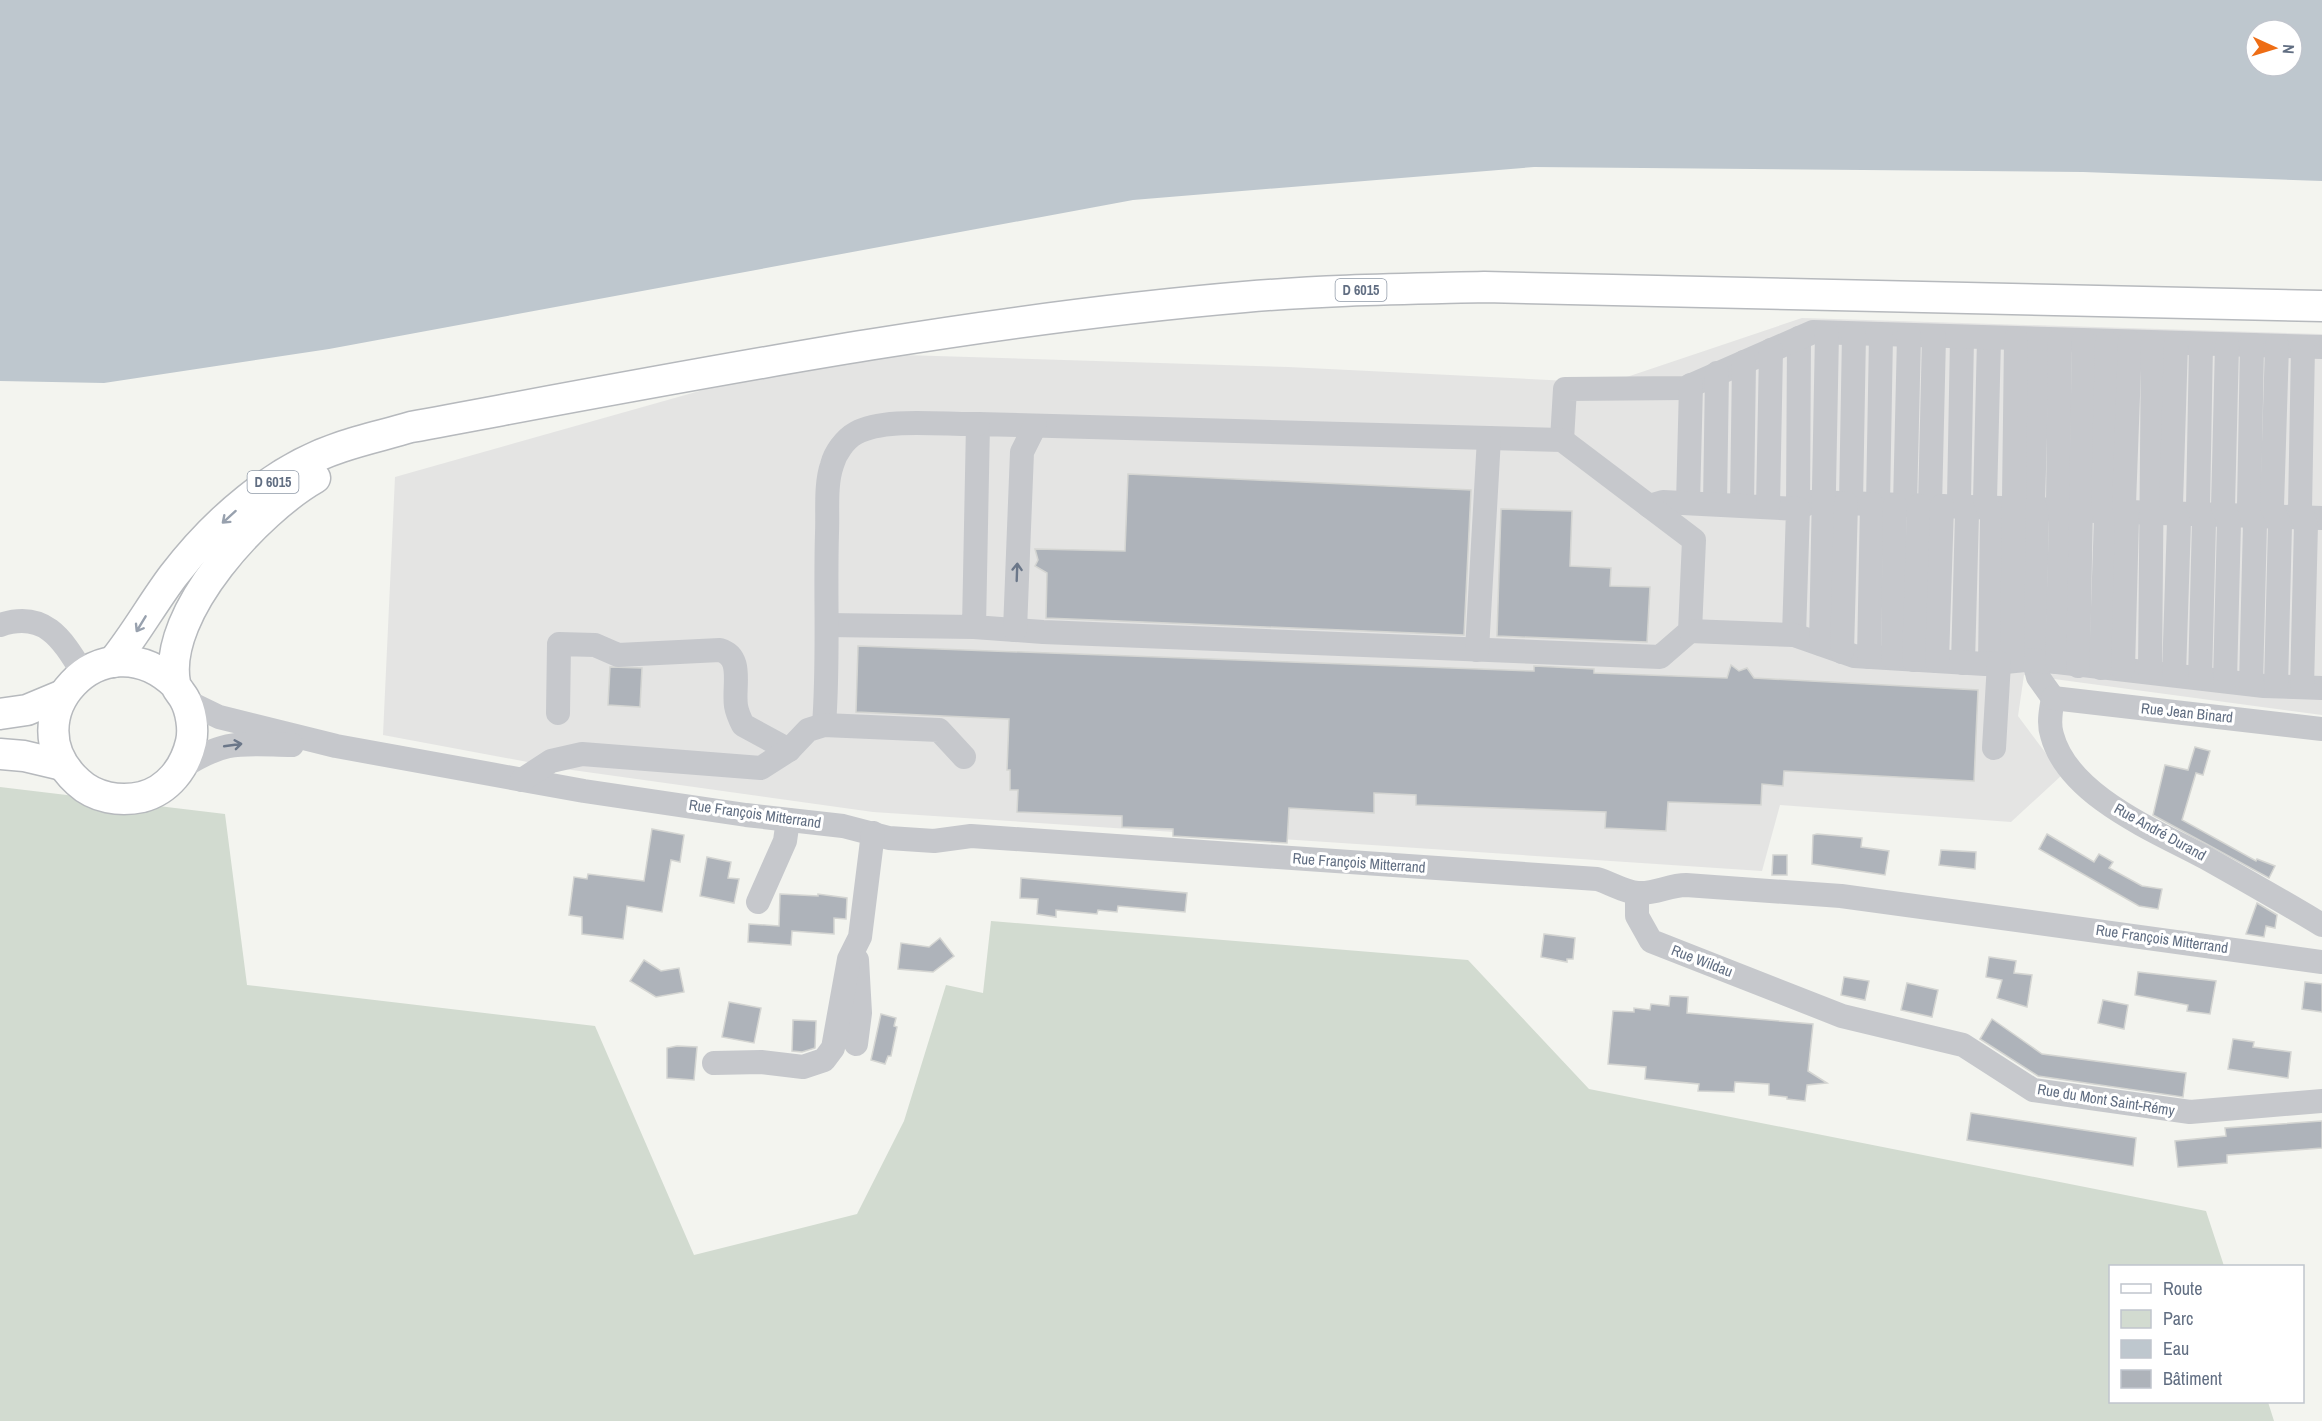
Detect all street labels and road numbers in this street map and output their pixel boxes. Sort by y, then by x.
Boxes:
road number: D 6015 [1336,279,1386,301]
road number: D 6015 [248,471,298,493]
street label: Rue Jean Binard [2140,697,2234,728]
street label: Rue François Mitterrand [688,794,823,833]
street label: Rue André Durand [2111,798,2210,865]
street label: Rue François Mitterrand [1292,847,1426,878]
street label: Rue François Mitterrand [2095,919,2230,958]
street label: Rue Wildau [1668,939,1736,982]
street label: Rue du Mont Saint-Rémy [2036,1078,2177,1121]

